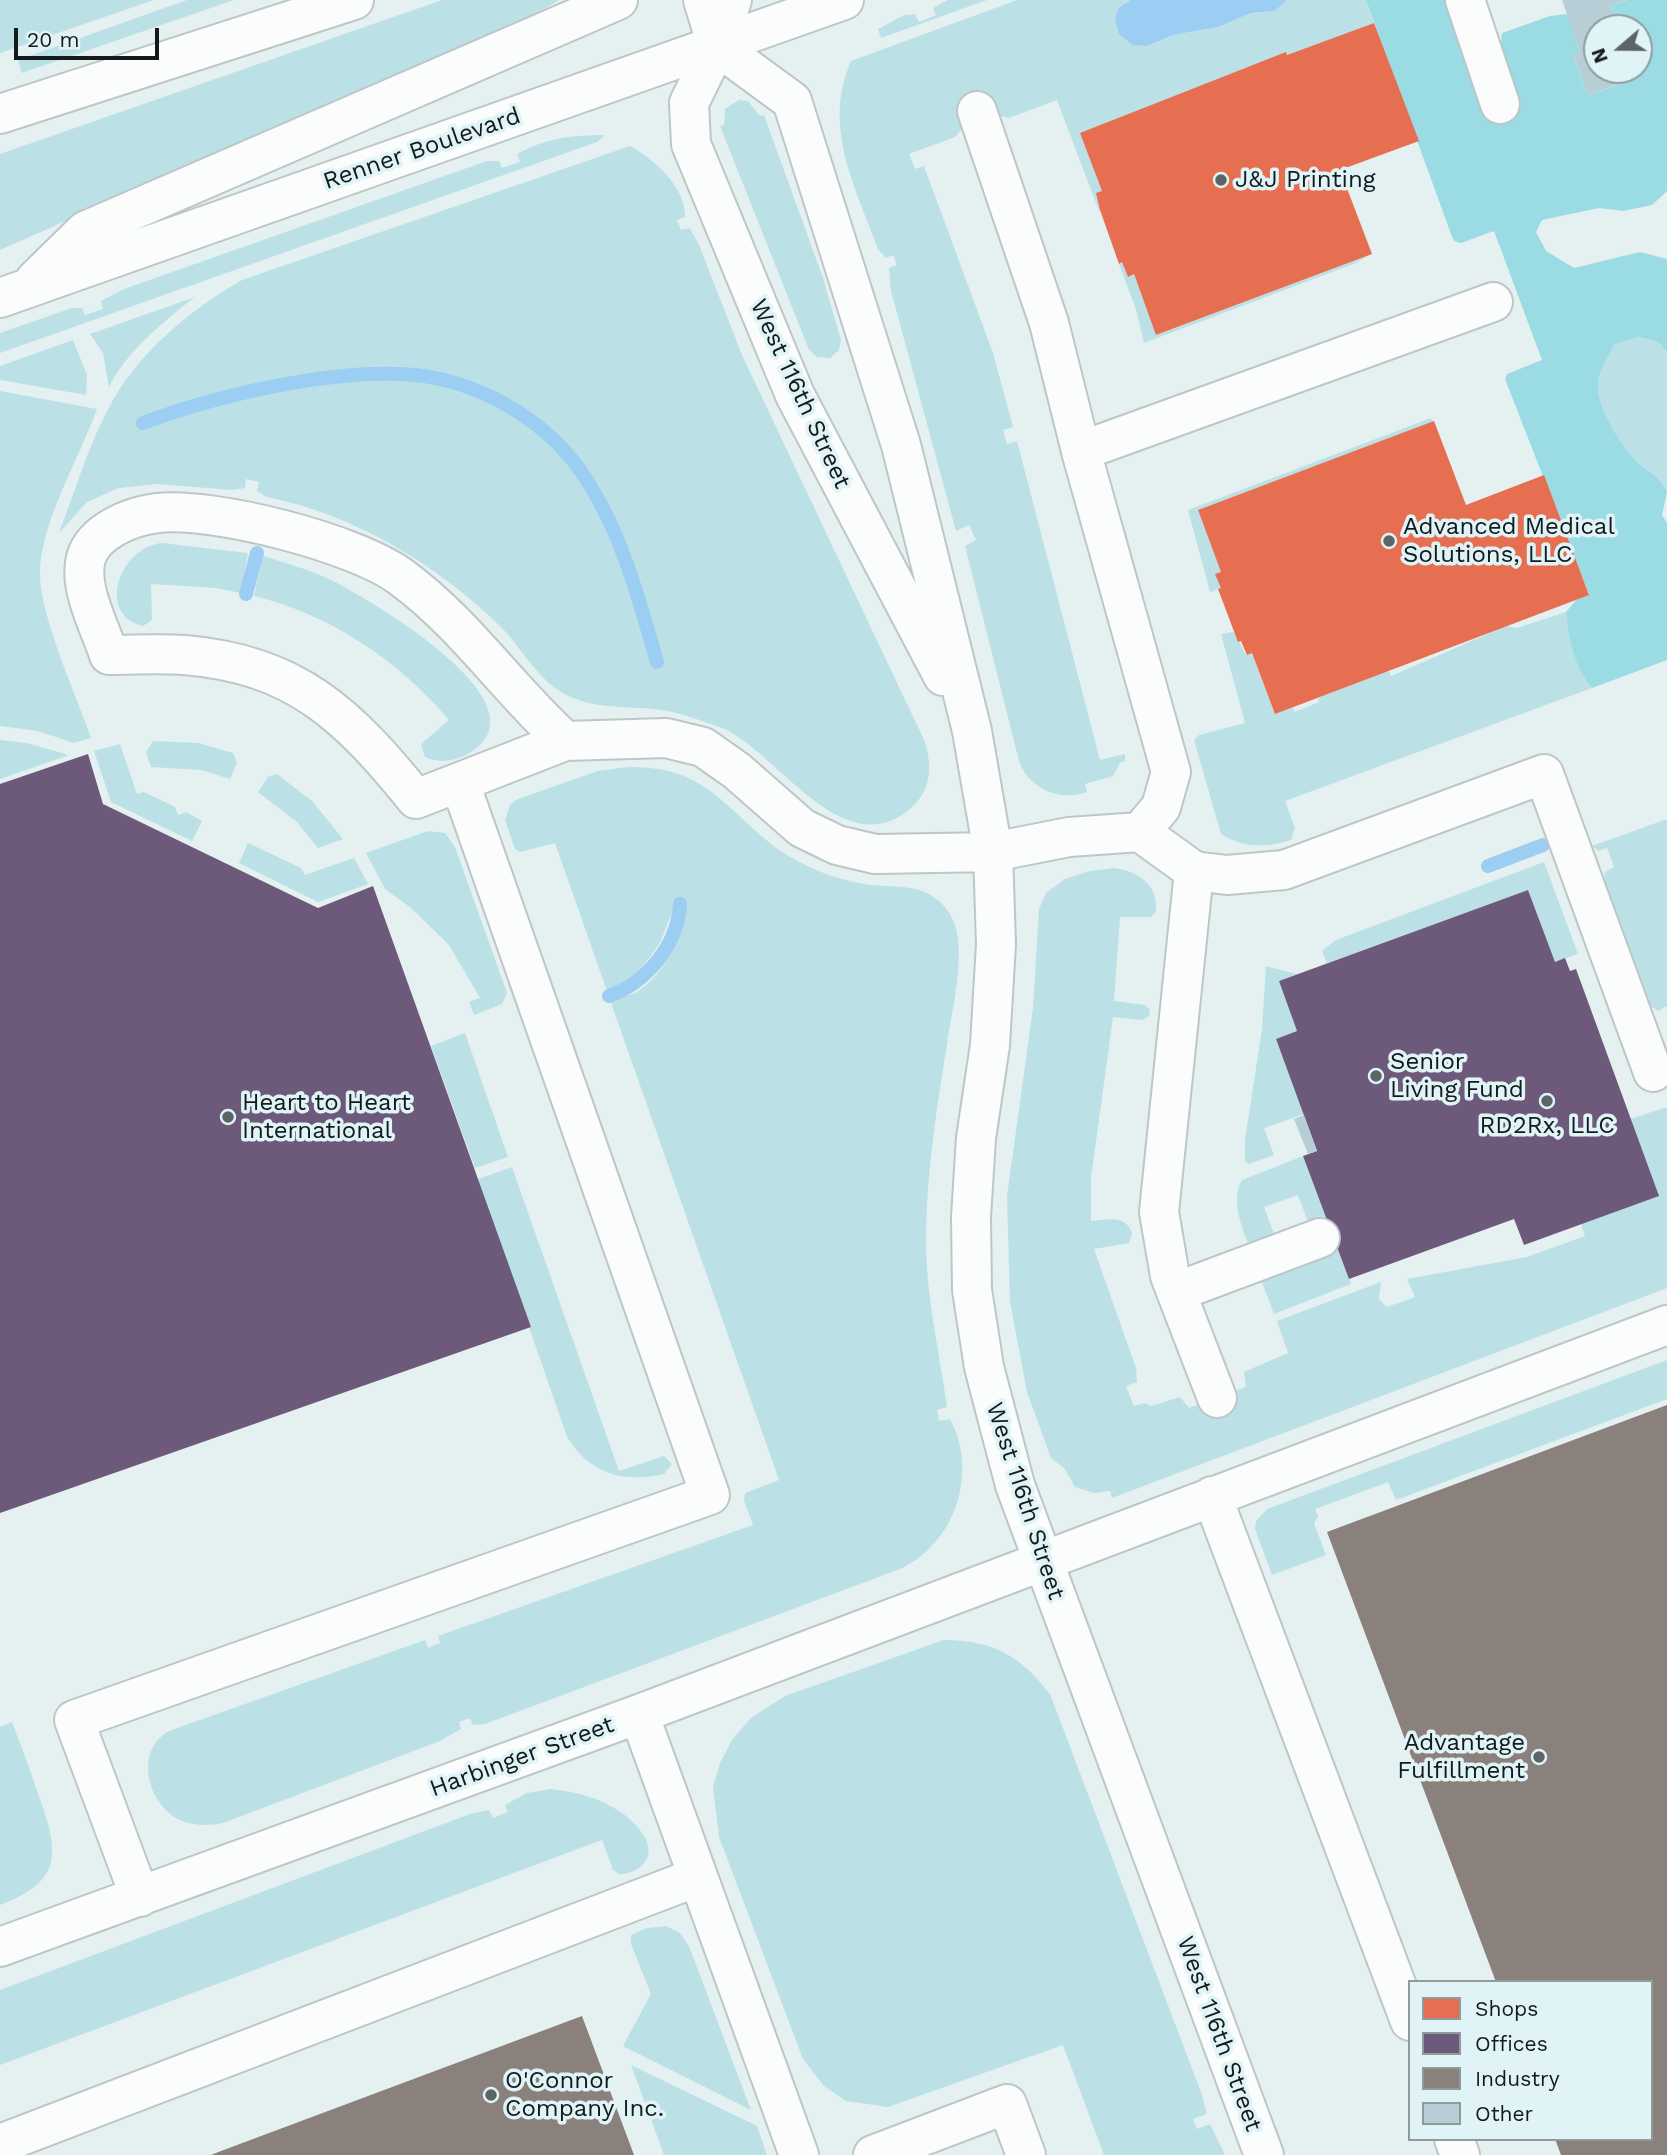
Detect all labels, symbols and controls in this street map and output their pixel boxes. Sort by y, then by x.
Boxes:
scale bar [18,14,163,58]
north arrow [1583,14,1653,84]
text: 20 m [27,27,79,52]
text: N [1586,45,1613,66]
street label: Renner Boulevard [320,102,524,196]
place label: J&J Printing [1235,166,1376,194]
marker: J&J Printing [1213,172,1229,188]
street label: West 116th Street [743,295,857,493]
place label: Advanced Medical Solutions, LLC [1403,513,1615,569]
marker: Advanced Medical Solutions, LLC [1381,533,1397,549]
place label: Senior Living Fund [1390,1048,1524,1104]
marker: Senior Living Fund [1368,1068,1384,1084]
place label: Heart to Heart International [242,1089,411,1145]
marker: RD2Rx, LLC [1539,1093,1555,1109]
marker: Heart to Heart International [220,1109,236,1125]
place label: RD2Rx, LLC [1479,1112,1615,1140]
street label: West 116th Street [980,1399,1070,1603]
street label: Harbinger Street [426,1710,618,1804]
place label: Advantage Fulfillment [1397,1729,1525,1785]
marker: Advantage Fulfillment [1531,1749,1547,1765]
street label: West 116th Street [1170,1932,1268,2136]
legend [1408,1980,1653,2141]
text: Shops [1475,1996,1538,2021]
text: Offices [1475,2031,1548,2056]
text: Industry [1475,2066,1560,2091]
place label: O'Connor Company Inc. [505,2067,664,2123]
marker: O'Connor Company Inc. [483,2087,499,2103]
text: Other [1475,2101,1533,2126]

